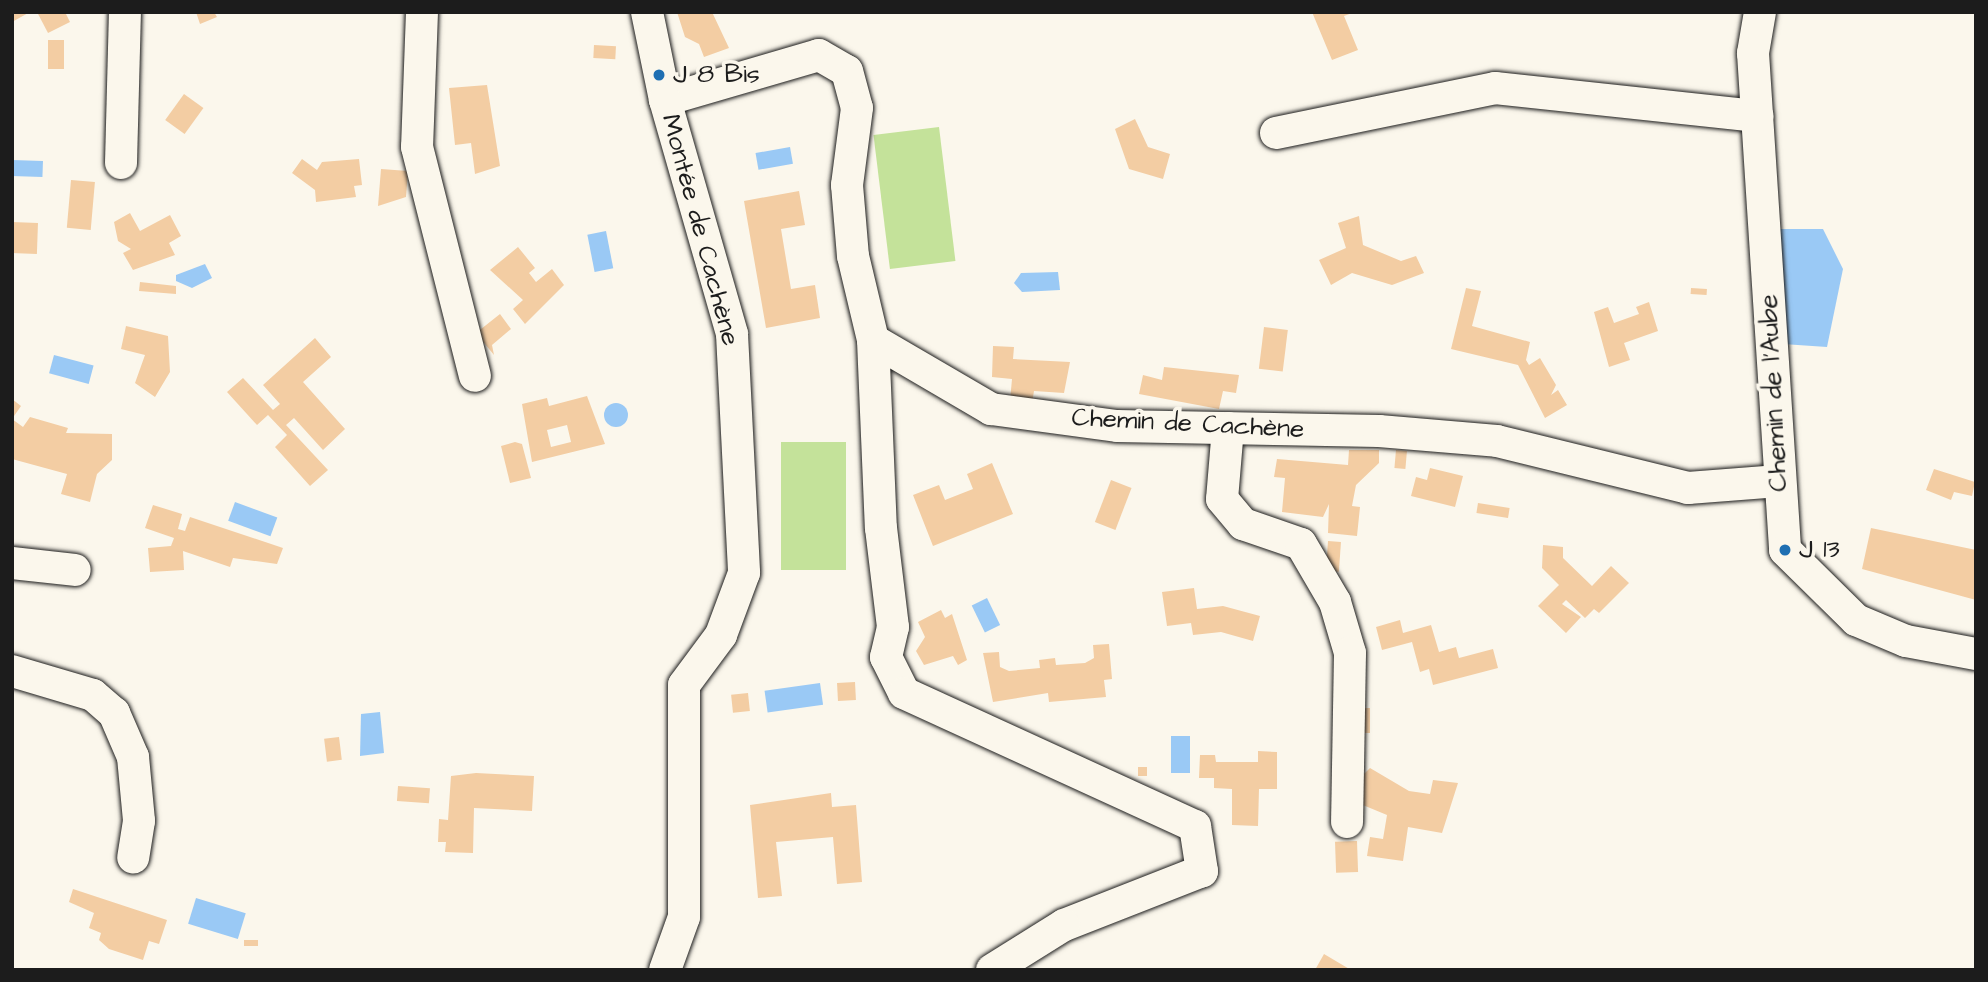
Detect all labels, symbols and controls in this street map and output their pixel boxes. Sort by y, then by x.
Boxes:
place label: J 8 Bis [673,59,760,91]
marker: J 8 Bis [651,67,667,83]
street label: Montée de Cachène [654,111,746,349]
street label: Chemin de l'Aube [1753,294,1795,492]
street label: Chemin de Cachène [1071,402,1305,446]
place label: J 13 [1799,534,1840,566]
marker: J 13 [1777,542,1793,558]

